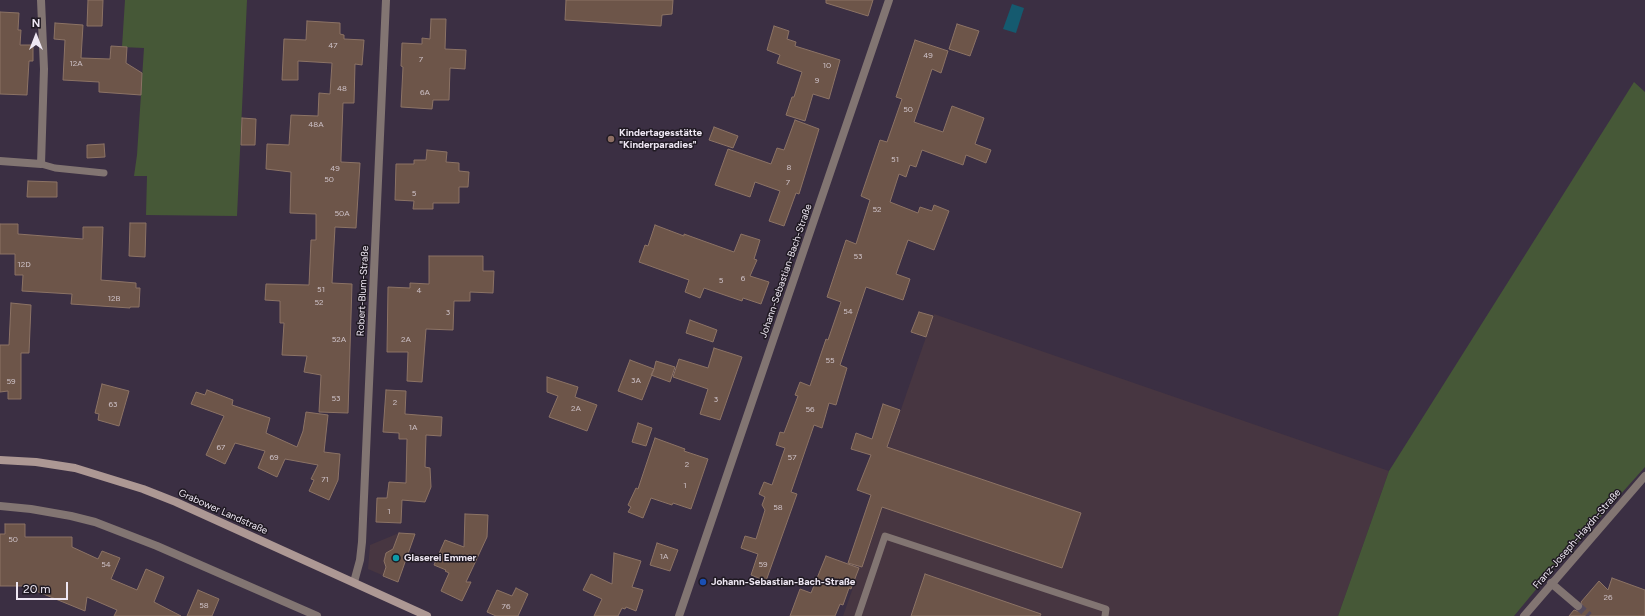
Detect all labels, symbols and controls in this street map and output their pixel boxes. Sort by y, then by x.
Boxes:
north arrow [16,16,56,56]
text: N [32,17,40,30]
house number: 47 [328,41,338,51]
house number: 49 [923,51,933,61]
house number: 7 [419,55,423,65]
house number: 12A [69,59,83,69]
house number: 10 [823,61,831,71]
house number: 9 [815,76,819,86]
house number: 48 [337,84,347,94]
house number: 6A [420,88,430,98]
house number: 50 [903,105,913,115]
house number: 48A [308,120,324,130]
place label: Kindertagesstätte "Kinderparadies" [619,127,702,150]
marker: Kindertagesstätte "Kinderparadies" [606,134,616,144]
house number: 51 [891,155,899,165]
house number: 8 [787,163,791,173]
house number: 49 [330,164,340,174]
house number: 50 [324,175,334,185]
house number: 7 [786,178,790,188]
house number: 5 [412,189,416,199]
street label: Johann-Sebastian-Bach-Straße [757,202,815,340]
house number: 52 [872,205,882,215]
house number: 50A [334,209,350,219]
street label: Robert-Blum-Straße [355,245,371,337]
house number: 53 [854,252,862,262]
house number: 12D [17,260,31,270]
house number: 6 [741,274,745,284]
house number: 5 [719,276,723,286]
house number: 51 [317,285,325,295]
house number: 4 [417,286,421,296]
house number: 12B [108,294,120,304]
house number: 52 [314,298,324,308]
house number: 54 [843,307,853,317]
house number: 3 [446,308,450,318]
house number: 52A [332,335,346,345]
house number: 2A [401,335,411,345]
house number: 55 [825,356,835,366]
house number: 3A [631,376,641,386]
house number: 59 [6,377,16,387]
house number: 53 [332,394,340,404]
house number: 3 [714,395,718,405]
house number: 2 [393,398,397,408]
house number: 63 [109,400,117,410]
house number: 2A [571,404,581,414]
house number: 56 [805,405,815,415]
house number: 1A [409,423,417,433]
house number: 67 [217,443,225,453]
house number: 69 [269,453,279,463]
house number: 57 [788,453,796,463]
house number: 2 [685,460,689,470]
house number: 71 [321,475,329,485]
house number: 1 [683,481,687,491]
street label: Grabower Landstraße [177,487,269,537]
street label: Franz-Joseph-Haydn-Straße [1530,487,1624,591]
house number: 58 [773,503,783,513]
house number: 1 [387,507,391,517]
house number: 50 [8,535,18,545]
place label: Glaserei Emmer [404,552,476,564]
house number: 1A [660,552,668,562]
marker: Glaserei Emmer [391,553,401,563]
house number: 54 [101,560,111,570]
house number: 59 [758,560,768,570]
scale bar [18,574,70,600]
place label: Johann-Sebastian-Bach-Straße [711,576,855,588]
marker: Johann-Sebastian-Bach-Straße [698,577,708,587]
text: 20 m [23,582,51,596]
house number: 26 [1604,593,1612,603]
house number: 58 [199,601,209,611]
house number: 76 [502,602,510,612]

